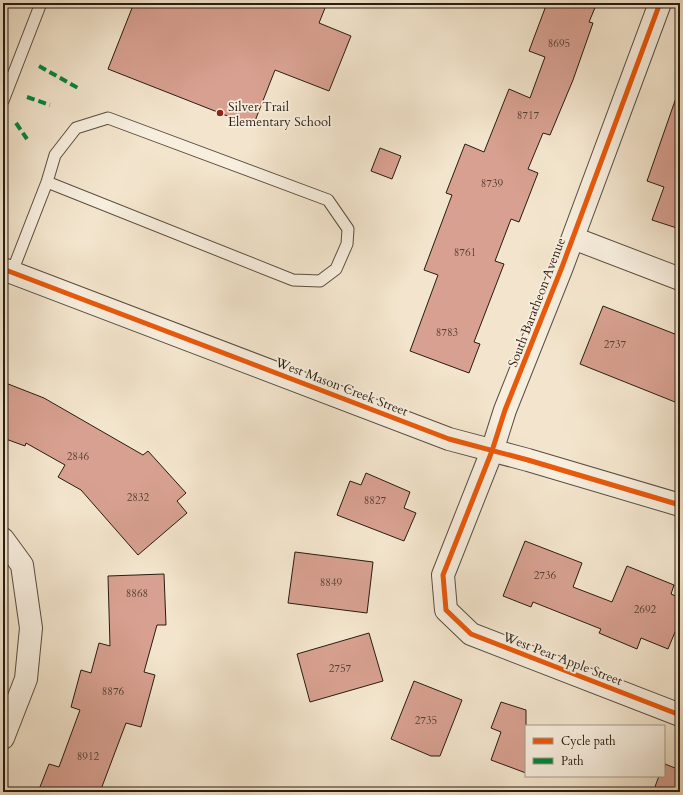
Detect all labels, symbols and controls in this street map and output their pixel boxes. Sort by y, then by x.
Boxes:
house number: 8695 [548,36,570,51]
place label: Silver Trail Elementary School [228,98,332,131]
marker: Silver Trail Elementary School [215,108,225,118]
house number: 8717 [517,108,540,123]
house number: 8739 [481,176,504,191]
street label: South Baratheon Avenue [504,235,570,370]
house number: 8761 [454,245,476,260]
house number: 8783 [436,325,459,340]
house number: 2737 [604,337,627,352]
street label: West Mason Creek Street [272,353,410,421]
house number: 2846 [67,449,90,464]
house number: 2832 [127,490,150,505]
house number: 8827 [364,493,387,508]
house number: 2736 [534,568,557,583]
house number: 8849 [320,575,343,590]
house number: 8868 [126,586,148,601]
house number: 2692 [634,602,657,617]
street label: West Pear Apple Street [499,627,625,690]
house number: 2757 [329,661,352,676]
house number: 8876 [102,684,125,699]
house number: 2735 [415,713,437,728]
legend [525,725,665,777]
text: Cycle path [561,733,616,749]
house number: 8912 [77,749,100,764]
text: Path [561,753,584,769]

